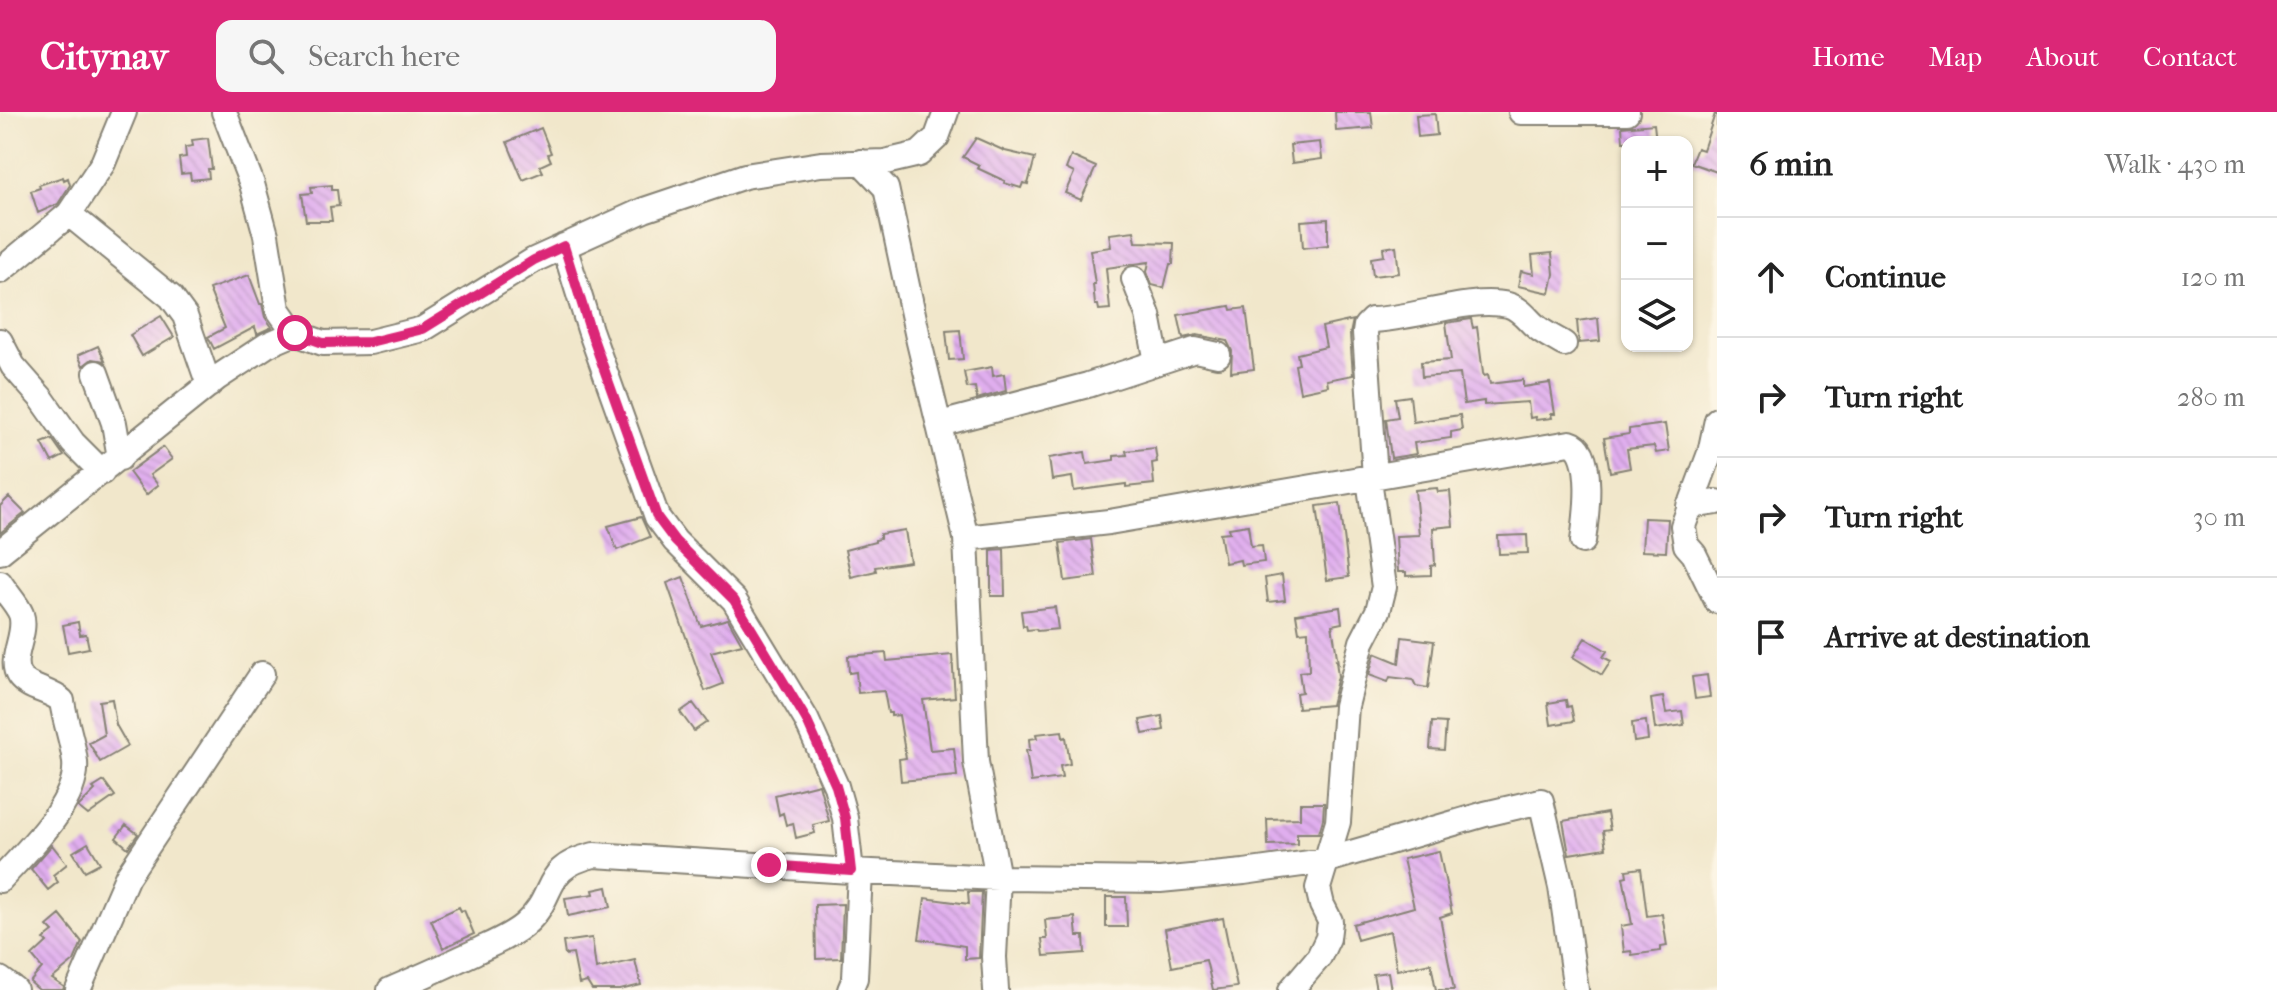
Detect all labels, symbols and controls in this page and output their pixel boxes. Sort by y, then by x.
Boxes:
search box [216,20,776,92]
text: Citynav [40,34,168,79]
icon: search [244,34,288,78]
text: Search here [308,39,460,74]
text: Home [1812,40,1885,73]
text: Map [1929,40,1982,73]
text: About [2026,40,2099,73]
text: Contact [2143,40,2237,73]
map controls [1621,136,1693,352]
button: + [1621,136,1693,208]
text: 6 min [1749,144,1833,184]
text: Walk · 430 m [2105,149,2245,180]
button: − [1621,208,1693,280]
icon: ahead [1749,255,1793,299]
text: Continue [1825,260,1946,295]
text: 120 m [2181,262,2245,293]
button: layers [1621,280,1693,352]
route start [277,315,313,351]
icon: right [1749,375,1793,419]
text: Turn right [1825,380,1963,415]
text: 280 m [2177,382,2245,413]
icon: right [1749,495,1793,539]
text: Turn right [1825,500,1963,535]
text: 30 m [2193,502,2245,533]
icon: arrive [1749,615,1793,659]
text: Arrive at destination [1825,620,2090,655]
route end [751,847,787,883]

